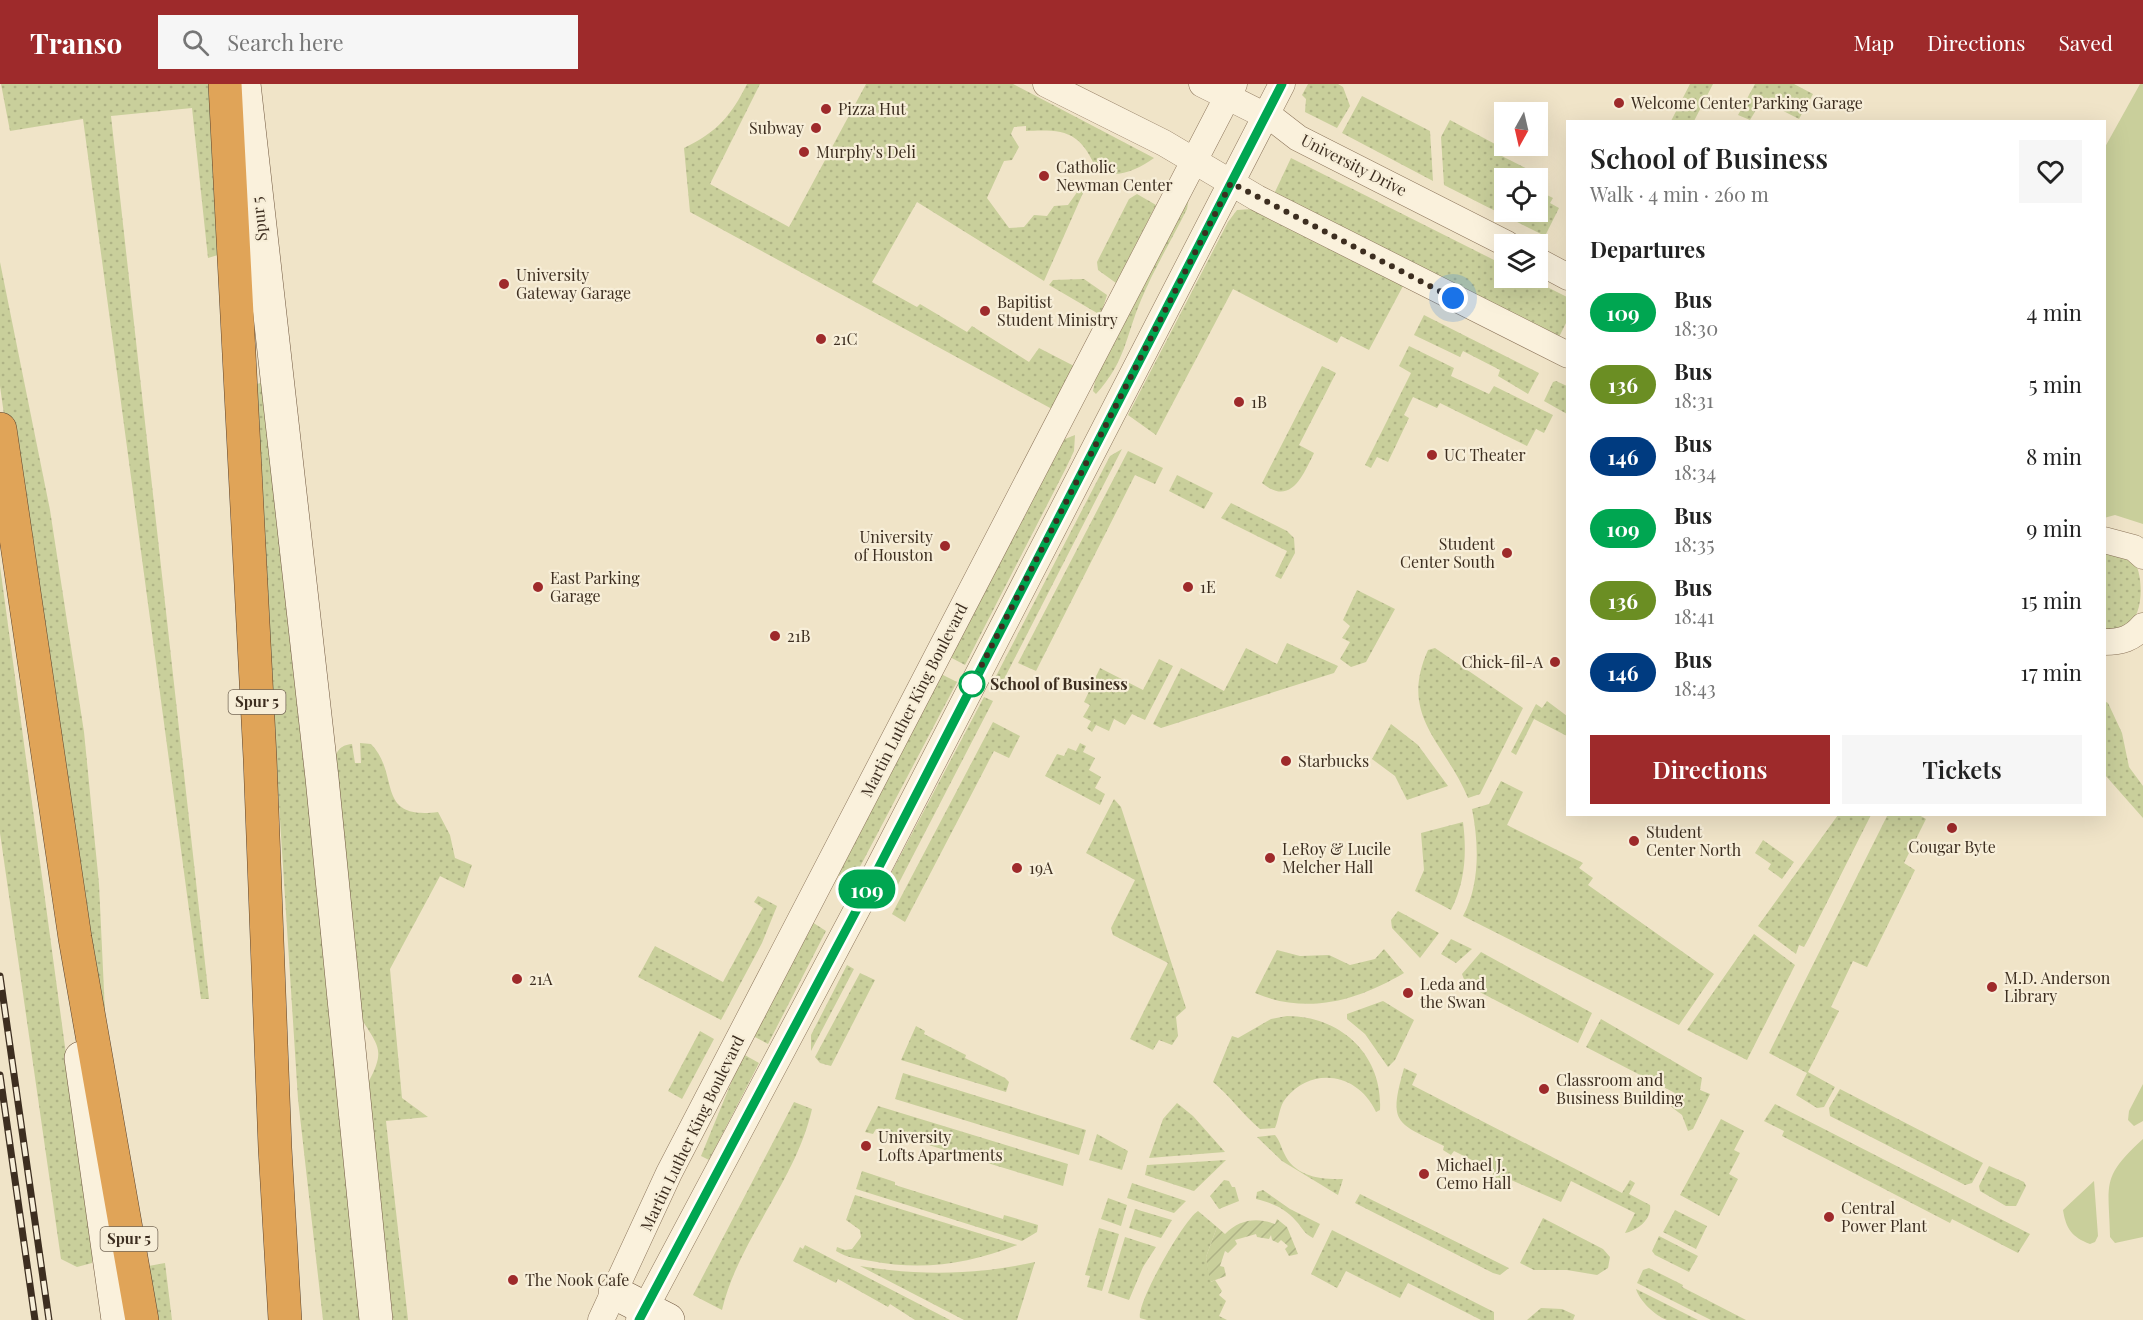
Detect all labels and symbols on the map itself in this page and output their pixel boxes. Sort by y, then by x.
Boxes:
place label: Welcome Center Parking Garage [1630,92,1863,113]
marker: Welcome Center Parking Garage [1612,96,1626,110]
place label: Pizza Hut [838,98,906,119]
marker: Pizza Hut [819,102,833,116]
north arrow [1494,102,1548,156]
place label: Subway [749,117,804,138]
marker: Subway [809,121,823,135]
street label: University Drive [1298,129,1411,200]
place label: Murphy's Deli [816,141,916,162]
marker: Murphy's Deli [797,145,811,159]
place label: Catholic Newman Center [1056,156,1173,195]
marker: Catholic Newman Center [1037,169,1051,183]
street label: Spur 5 [246,196,271,242]
place label: University Gateway Garage [516,264,631,303]
marker: University Gateway Garage [497,277,511,291]
your location [1438,283,1468,313]
place label: Bapitist Student Ministry [997,291,1118,330]
marker: Bapitist Student Ministry [978,304,992,318]
place label: 21C [833,328,858,349]
marker: 21C [814,332,828,346]
place label: 1B [1251,391,1267,412]
marker: 1B [1232,395,1246,409]
place label: UC Theater [1444,444,1526,465]
marker: UC Theater [1425,448,1439,462]
place label: University of Houston [854,526,933,565]
place label: Student Center South [1400,533,1496,572]
marker: University of Houston [938,539,952,553]
marker: Student Center South [1500,546,1514,560]
place label: East Parking Garage [550,567,640,606]
place label: 1E [1200,576,1216,597]
marker: East Parking Garage [531,580,545,594]
marker: 1E [1181,580,1195,594]
street label: Martin Luther King Boulevard [855,599,972,800]
place label: 21B [787,625,811,646]
marker: 21B [768,629,782,643]
place label: Chick-fil-A [1461,651,1544,672]
marker: Chick-fil-A [1548,655,1562,669]
marker: School of Business [959,671,985,697]
place label: School of Business [990,673,1128,694]
road number: Spur 5 [228,690,286,714]
place label: Starbucks [1298,750,1369,771]
marker: Starbucks [1279,754,1293,768]
place label: Student Center North [1646,821,1742,860]
marker: Cougar Byte [1945,821,1959,835]
marker: Student Center North [1627,834,1641,848]
place label: Cougar Byte [1908,836,1996,857]
place label: LeRoy & Lucile Melcher Hall [1282,838,1391,877]
marker: LeRoy & Lucile Melcher Hall [1263,851,1277,865]
place label: 19A [1029,857,1054,878]
marker: 19A [1010,861,1024,875]
line badge: 109 [832,870,902,908]
place label: M.D. Anderson Library [2004,967,2111,1006]
place label: 21A [529,968,554,989]
marker: 21A [510,972,524,986]
place label: Leda and the Swan [1420,973,1486,1012]
marker: M.D. Anderson Library [1985,980,1999,994]
marker: Leda and the Swan [1401,986,1415,1000]
street label: Martin Luther King Boulevard [635,1032,748,1234]
place label: Classroom and Business Building [1556,1069,1684,1108]
marker: Classroom and Business Building [1537,1082,1551,1096]
place label: University Lofts Apartments [878,1126,1003,1165]
marker: University Lofts Apartments [859,1139,873,1153]
place label: Michael J. Cemo Hall [1436,1154,1512,1193]
marker: Michael J. Cemo Hall [1417,1167,1431,1181]
place label: Central Power Plant [1841,1197,1927,1236]
marker: Central Power Plant [1822,1210,1836,1224]
road number: Spur 5 [100,1227,158,1251]
place label: The Nook Cafe [525,1269,629,1290]
marker: The Nook Cafe [506,1273,520,1287]

